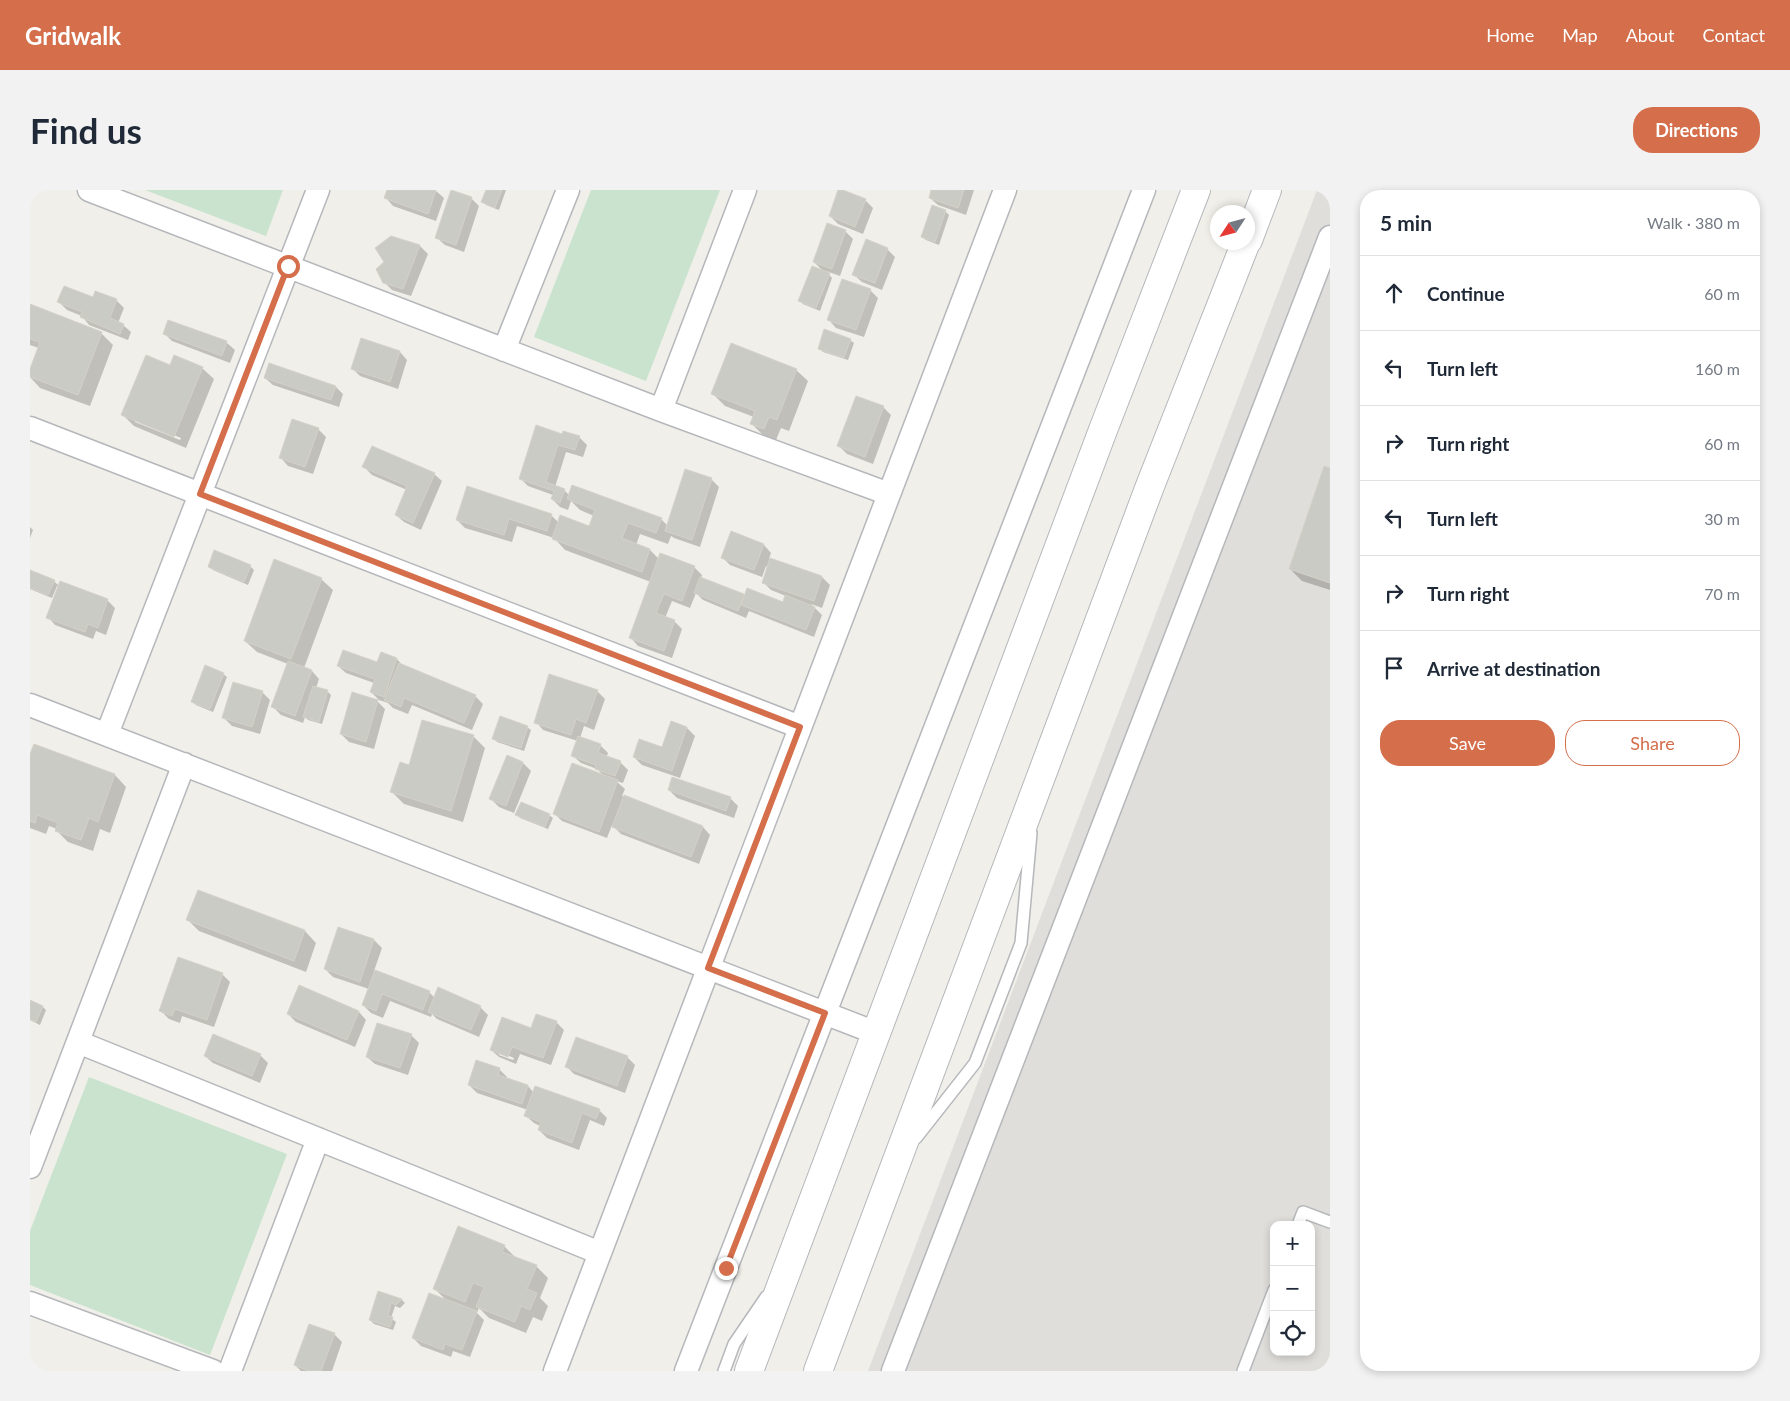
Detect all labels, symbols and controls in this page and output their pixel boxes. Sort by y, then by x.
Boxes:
text: Gridwalk [25,21,121,50]
text: Home [1486,24,1534,46]
text: Map [1562,24,1598,46]
text: About [1626,24,1675,46]
text: Contact [1703,24,1765,46]
button: Directions [1633,107,1760,153]
text: Find us [30,109,142,151]
north arrow [1210,205,1255,250]
text: 5 min [1380,210,1432,235]
text: Walk · 380 m [1647,213,1740,232]
route start [277,255,300,278]
icon: ahead [1380,279,1408,307]
text: Continue [1427,282,1505,305]
text: 60 m [1704,284,1740,303]
icon: left [1380,354,1408,382]
text: Turn left [1427,357,1498,380]
text: 160 m [1695,359,1740,378]
icon: right [1380,429,1408,457]
text: Turn right [1427,432,1509,455]
text: 60 m [1704,434,1740,453]
icon: left [1380,504,1408,532]
text: Turn left [1427,507,1498,530]
text: 30 m [1704,509,1740,528]
icon: right [1380,579,1408,607]
text: Turn right [1427,582,1509,605]
text: 70 m [1704,584,1740,603]
icon: arrive [1380,654,1408,682]
text: Arrive at destination [1427,657,1600,680]
button: Save [1380,720,1555,766]
button: Share [1565,720,1740,766]
map controls [1270,1221,1315,1356]
button: + [1270,1221,1315,1266]
route end [715,1257,738,1280]
button: − [1270,1266,1315,1311]
button: locate [1270,1311,1315,1356]

